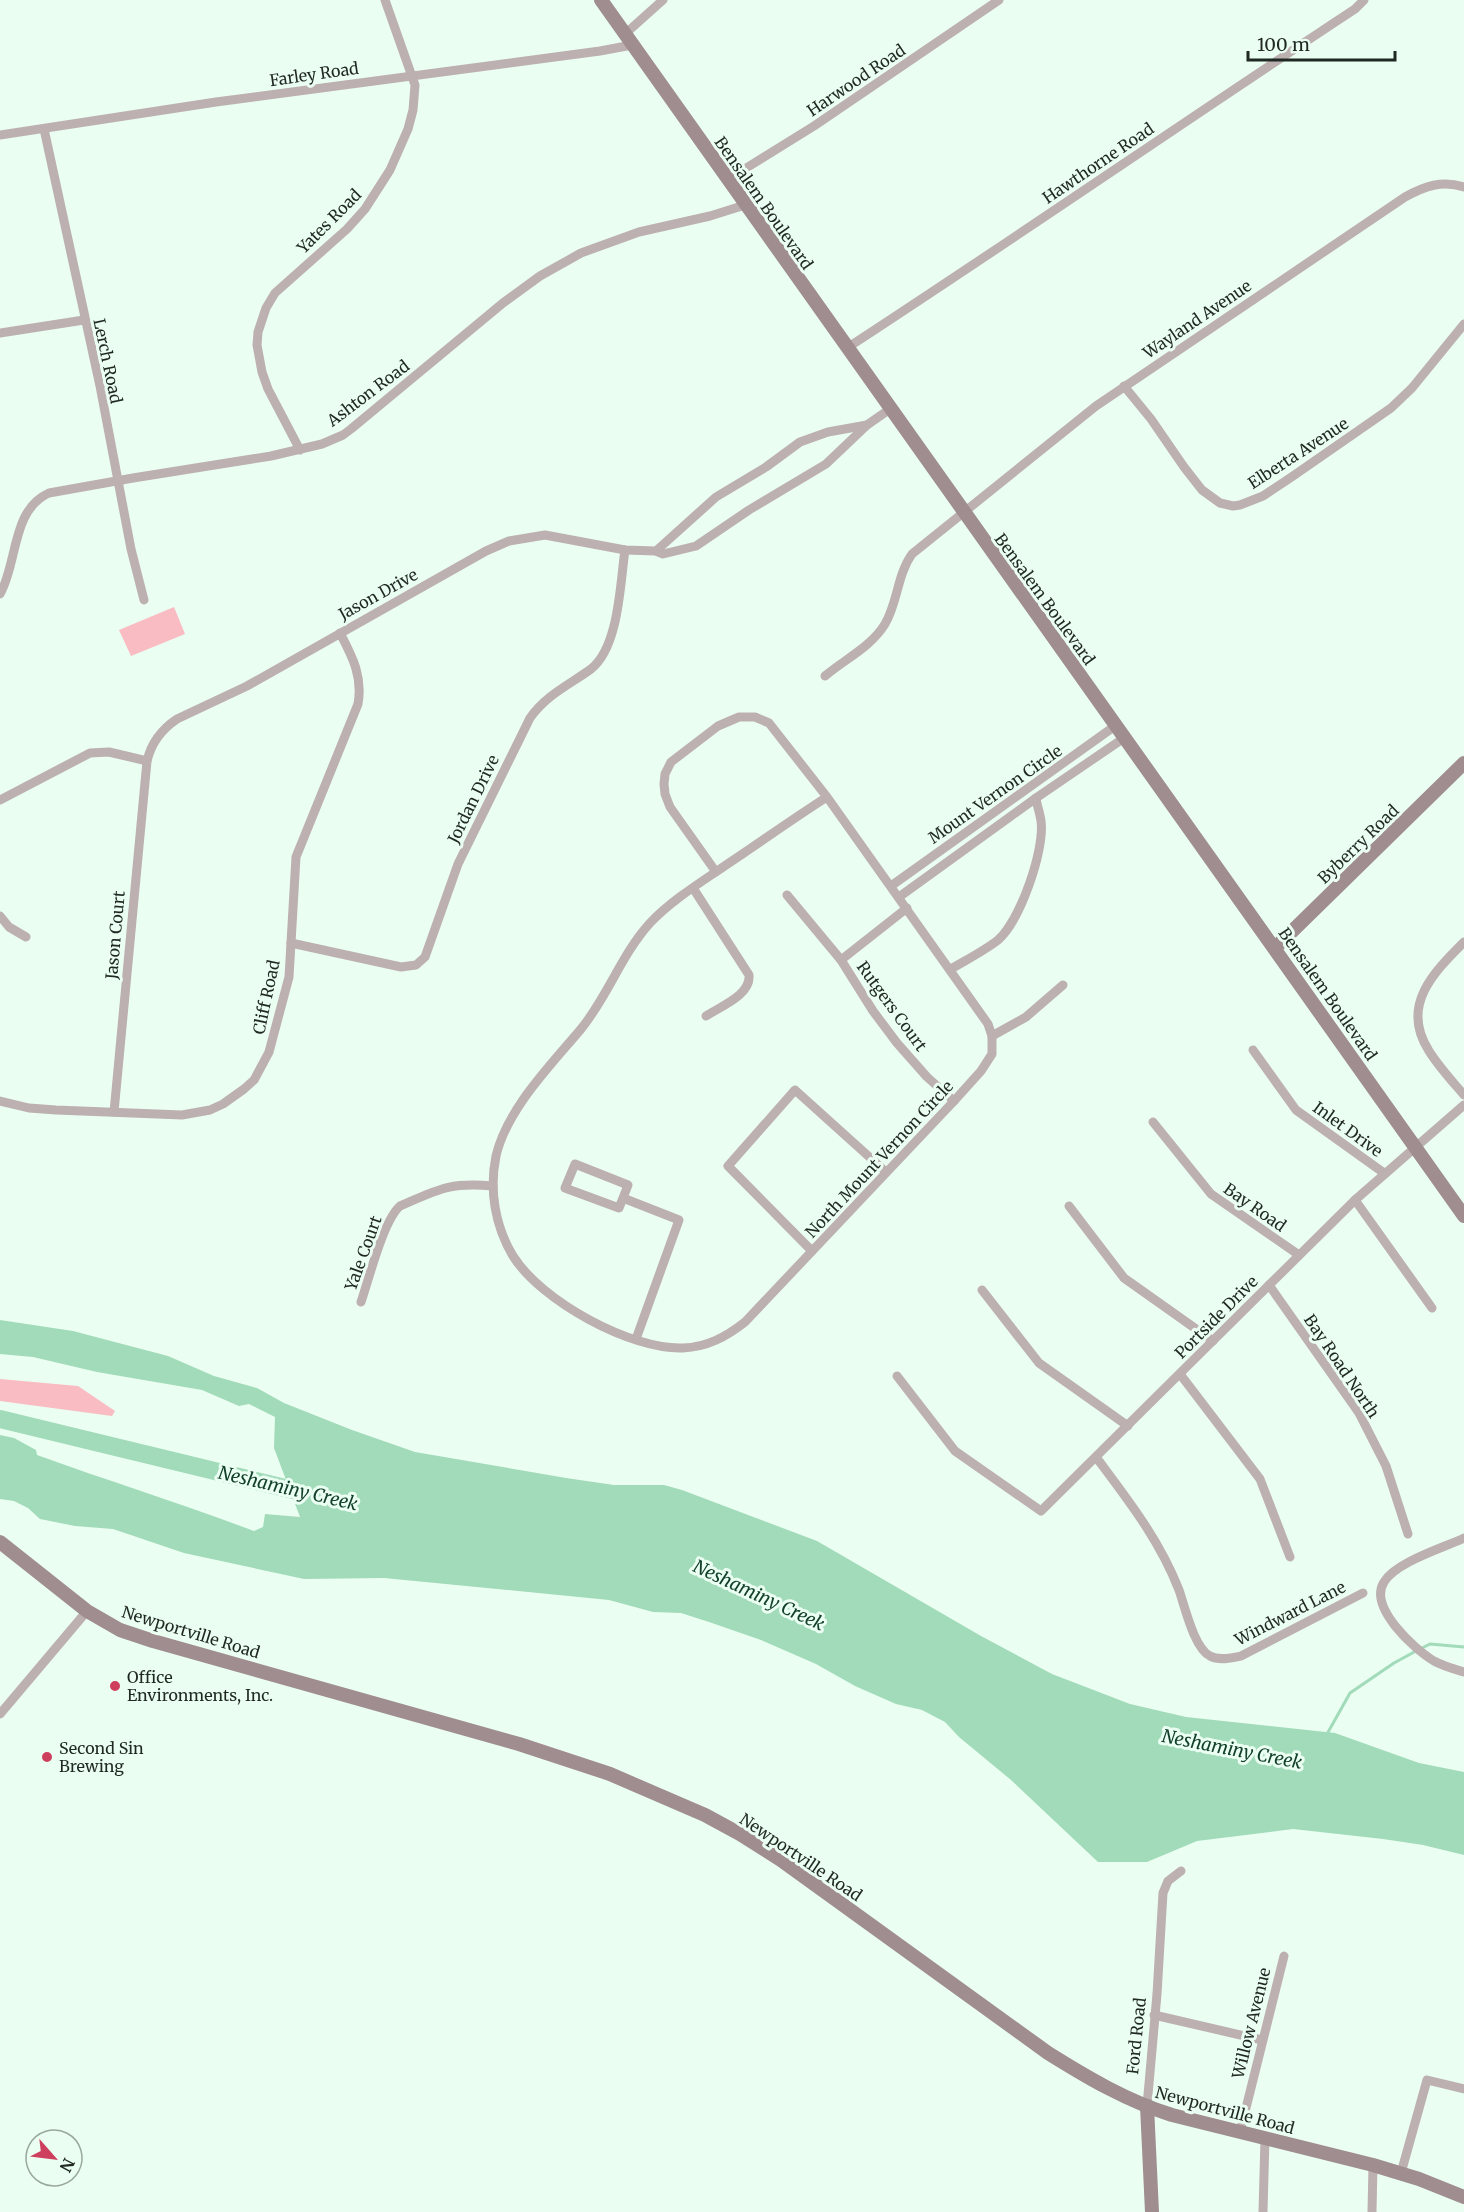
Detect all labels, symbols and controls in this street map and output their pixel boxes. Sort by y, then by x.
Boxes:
scale bar [1248,24,1395,62]
text: 100 m [1257,33,1310,56]
street label: Harwood Road [803,40,909,120]
street label: Farley Road [268,58,360,90]
street label: Hawthorne Road [1039,118,1158,208]
street label: Bensalem Boulevard [711,133,818,274]
street label: Yates Road [292,184,366,258]
street label: Wayland Avenue [1138,275,1255,363]
street label: Lerch Road [89,317,127,406]
street label: Ashton Road [322,355,413,431]
street label: Elberta Avenue [1244,413,1352,493]
street label: Bensalem Boulevard [991,529,1100,669]
street label: Jason Drive [334,564,421,624]
street label: Mount Vernon Circle [924,740,1066,848]
street label: Jordan Drive [443,752,503,847]
street label: Byberry Road [1313,800,1403,888]
street label: Jason Court [101,889,129,981]
street label: Bensalem Boulevard [1275,924,1382,1065]
street label: Rutgers Court [853,957,932,1055]
street label: Cliff Road [248,958,284,1036]
street label: North Mount Vernon Circle [801,1076,957,1242]
street label: Inlet Drive [1309,1097,1387,1161]
street label: Bay Road [1220,1178,1290,1236]
street label: Yale Court [340,1212,386,1294]
street label: Portside Drive [1170,1271,1262,1363]
street label: Bay Road North [1300,1310,1384,1422]
water label: Neshaminy Creek [216,1461,360,1515]
water label: Neshaminy Creek [690,1555,829,1636]
street label: Windward Lane [1230,1577,1349,1650]
street label: Newportville Road [120,1602,263,1663]
place label: Office Environments, Inc. [127,1667,273,1705]
marker: Office Environments, Inc. [108,1679,122,1693]
water label: Neshaminy Creek [1160,1724,1304,1774]
place label: Second Sin Brewing [59,1738,144,1776]
marker: Second Sin Brewing [40,1750,54,1764]
street label: Newportville Road [736,1809,866,1905]
street label: Willow Avenue [1227,1965,1274,2082]
street label: Ford Road [1122,1996,1150,2076]
street label: Newportville Road [1153,2082,1297,2138]
north arrow [24,2128,84,2188]
text: N [55,2155,79,2176]

